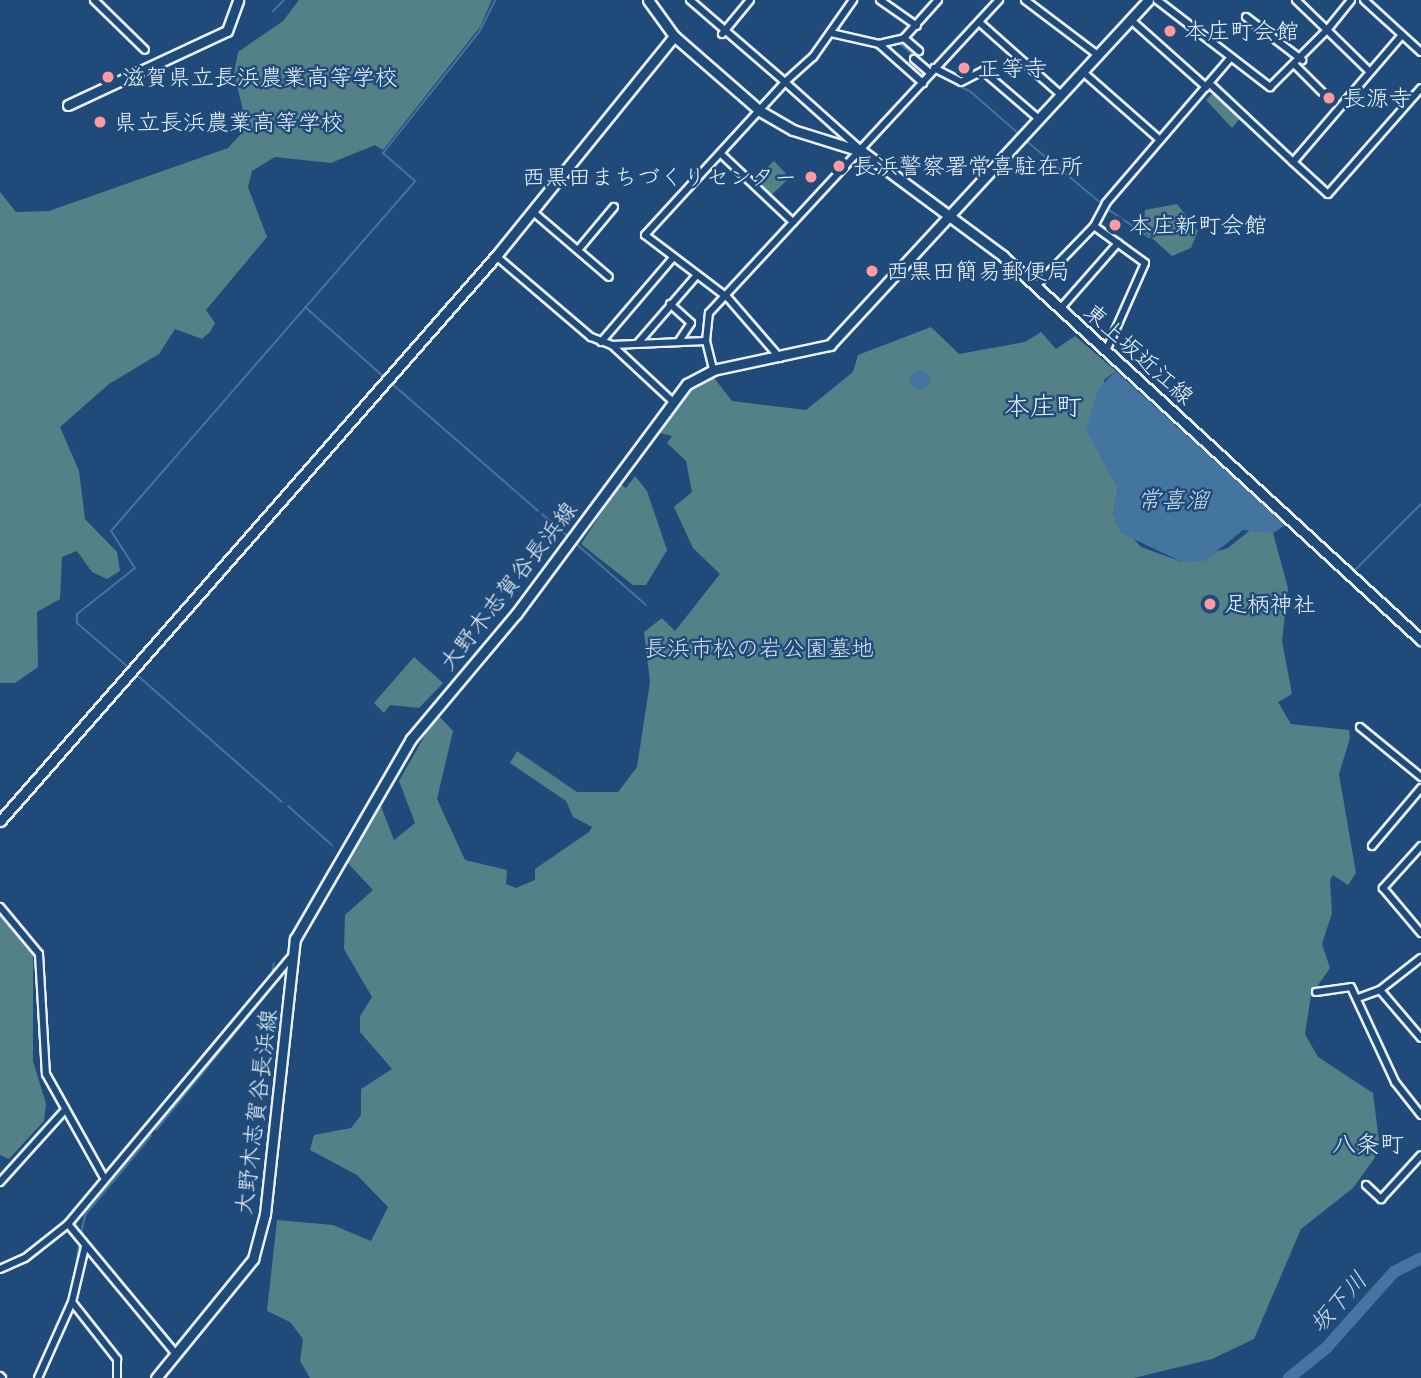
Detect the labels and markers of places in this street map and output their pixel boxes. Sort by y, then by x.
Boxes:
place label: 本庄町会館 [1184,17,1299,45]
marker: 本庄町会館 [1162,23,1178,39]
place label: 正等寺 [978,54,1047,82]
marker: 正等寺 [956,60,972,76]
place label: 滋賀県立長浜農業高等学校 [122,63,398,91]
marker: 滋賀県立長浜農業高等学校 [100,69,116,85]
place label: 長源寺 [1343,84,1412,112]
marker: 長源寺 [1321,90,1337,106]
place label: 県立長浜農業高等学校 [114,108,344,136]
marker: 県立長浜農業高等学校 [92,114,108,130]
place label: 長浜警察署常喜駐在所 [853,152,1083,180]
marker: 長浜警察署常喜駐在所 [831,158,847,174]
place label: 西黒田まちづくりセンター [521,163,797,191]
marker: 西黒田まちづくりセンター [803,169,819,185]
place label: 本庄新町会館 [1129,211,1267,239]
marker: 本庄新町会館 [1107,217,1123,233]
place label: 西黒田簡易郵便局 [886,257,1070,285]
marker: 西黒田簡易郵便局 [864,263,880,279]
place label: 足柄神社 [1224,590,1316,618]
marker: 足柄神社 [1202,596,1218,612]

